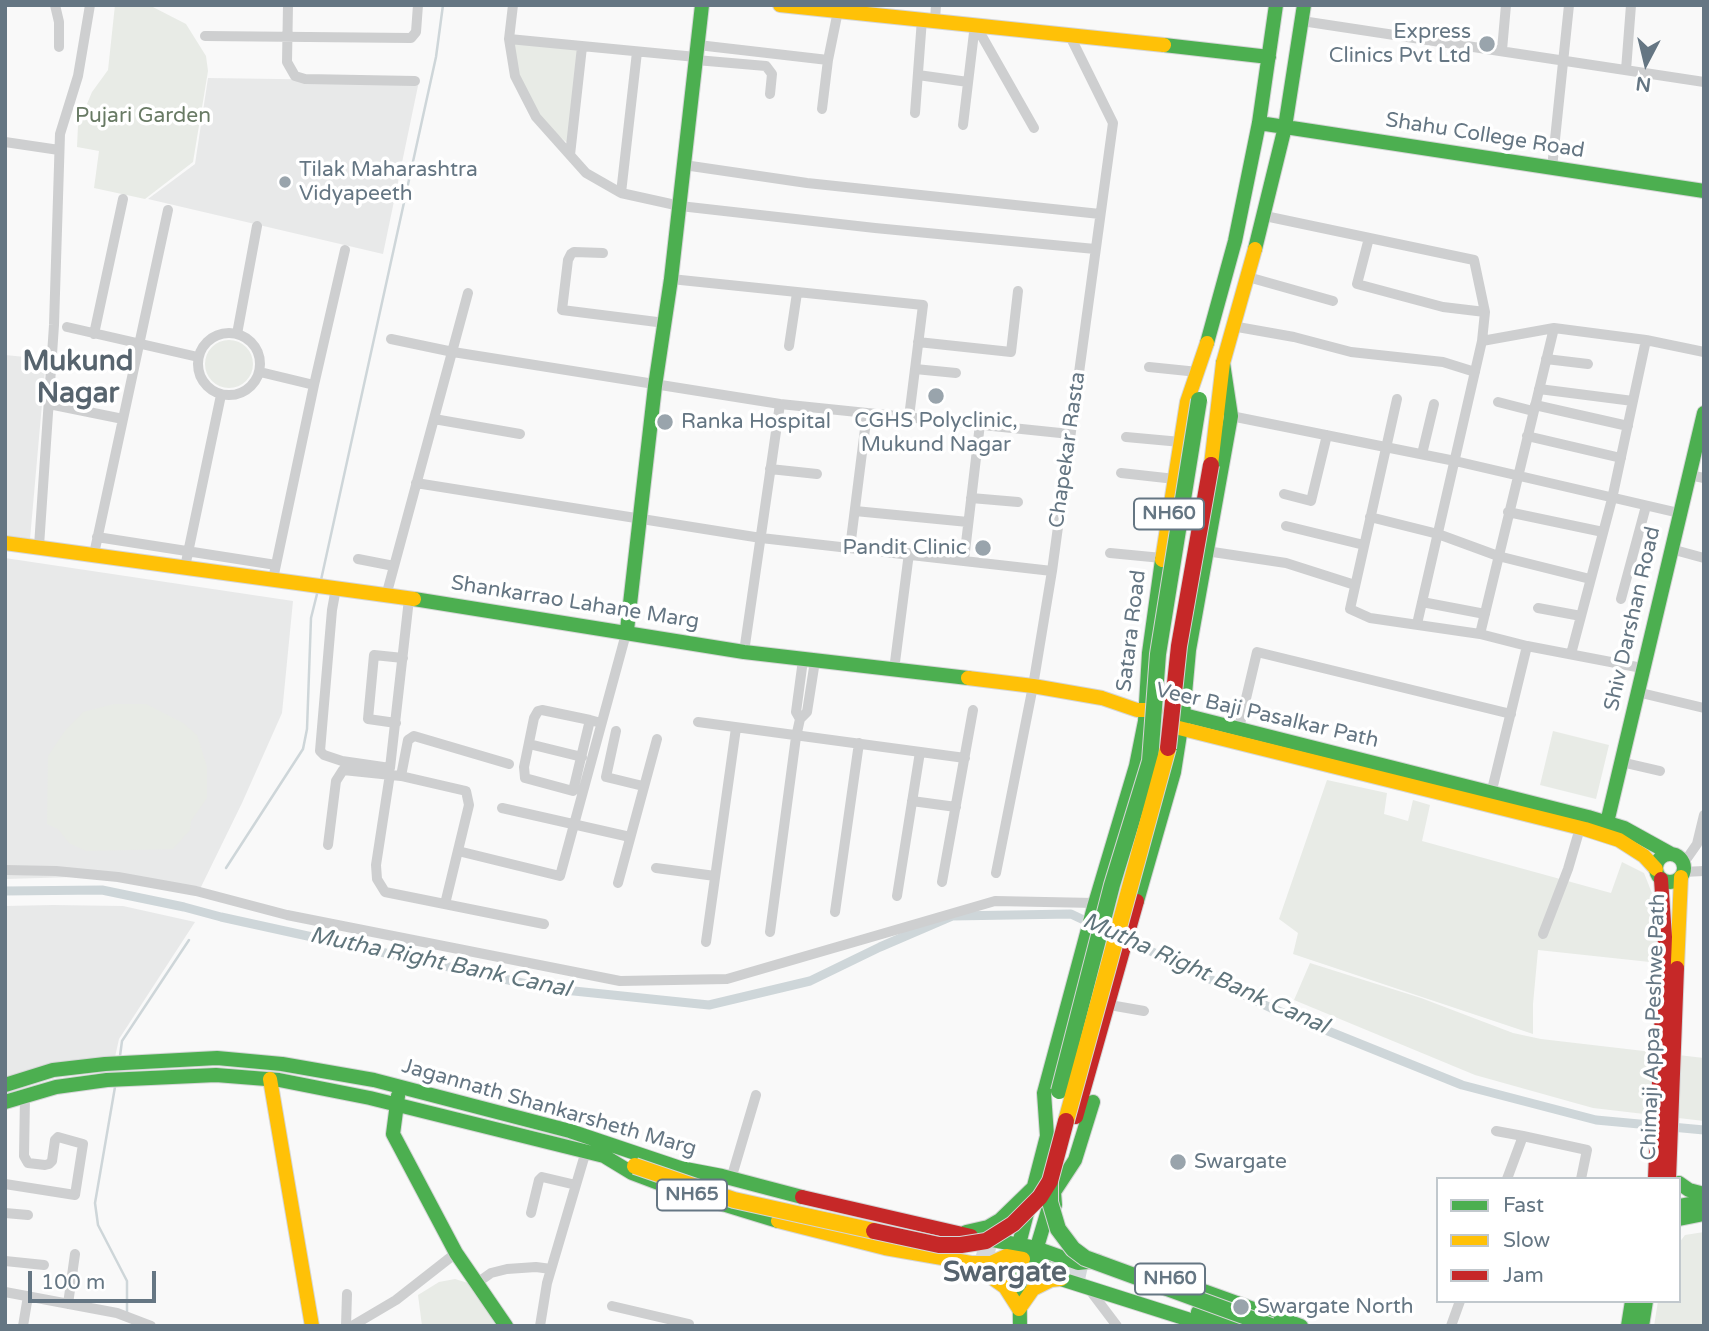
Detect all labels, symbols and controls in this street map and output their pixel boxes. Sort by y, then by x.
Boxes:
place label: Express Clinics Pvt Ltd [1329,19,1471,69]
north arrow [1611,28,1681,98]
marker: Express Clinics Pvt Ltd [1477,34,1497,54]
text: N [1635,72,1652,96]
park label: Pujari Garden [75,103,211,129]
street label: Shahu College Road [1384,108,1586,164]
place label: Tilak Maharashtra Vidyapeeth [299,157,478,207]
marker: Tilak Maharashtra Vidyapeeth [277,174,293,190]
district label: Mukund Nagar [23,346,133,412]
street label: Chapekar Rasta [1045,370,1091,530]
marker: CGHS Polyclinic, Mukund Nagar [926,386,946,406]
place label: CGHS Polyclinic, Mukund Nagar [854,408,1018,458]
place label: Ranka Hospital [681,409,831,435]
marker: Ranka Hospital [655,412,675,432]
road number: NH60 [1134,499,1204,530]
street label: Shiv Darshan Road [1600,524,1666,714]
place label: Pandit Clinic [843,535,967,561]
marker: Pandit Clinic [973,538,993,558]
street label: Satara Road [1112,569,1152,693]
street label: Shankarrao Lahane Marg [449,571,701,635]
street label: Veer Baji Pasalkar Path [1153,678,1381,754]
street label: Chimaji Appa Peshwe Path [1637,893,1671,1161]
water label: Mutha Right Bank Canal [1078,907,1332,1041]
water label: Mutha Right Bank Canal [307,922,573,1004]
street label: Jagannath Shankarsheth Marg [399,1054,699,1162]
place label: Swargate [1194,1149,1287,1175]
marker: Swargate [1168,1152,1188,1172]
legend [1436,1177,1681,1303]
road number: NH65 [657,1180,727,1210]
text: Fast [1503,1193,1544,1218]
text: Slow [1503,1228,1550,1253]
district label: Swargate [943,1257,1067,1291]
scale bar [32,1258,159,1302]
text: Jam [1503,1263,1544,1288]
road number: NH60 [1135,1264,1205,1294]
text: 100 m [41,1270,105,1295]
place label: Swargate North [1257,1294,1414,1320]
marker: Swargate North [1231,1297,1251,1317]

